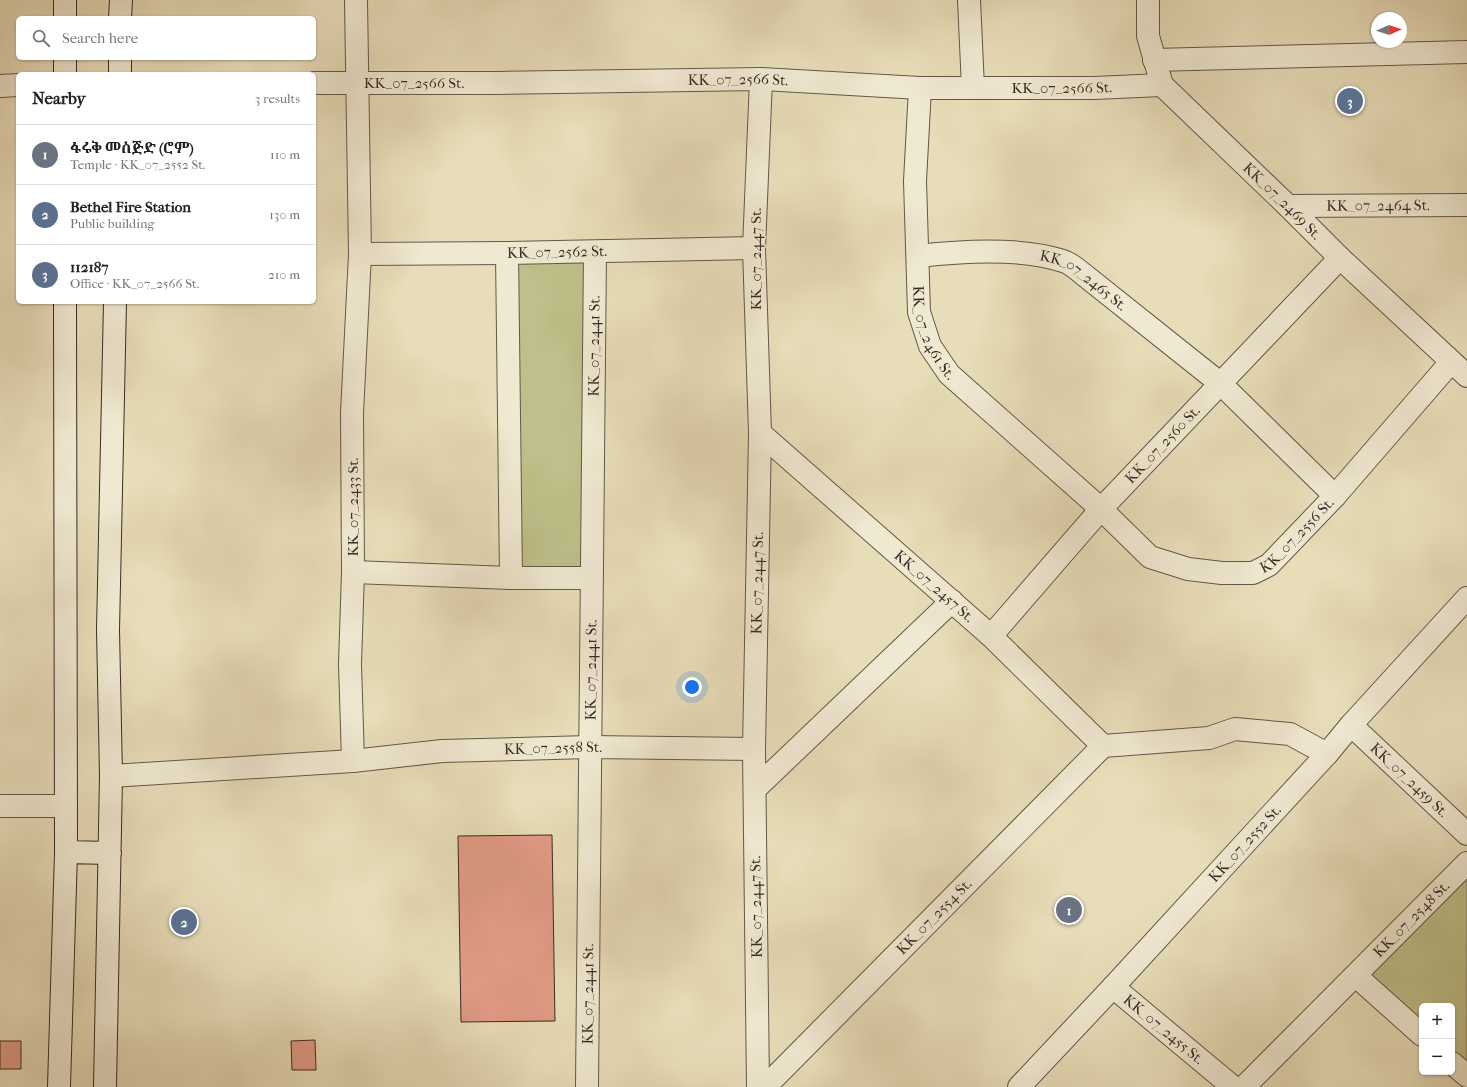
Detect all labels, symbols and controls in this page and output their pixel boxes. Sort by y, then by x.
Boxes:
north arrow [1371,12,1407,48]
search box [16,16,316,60]
icon: search [30,27,52,49]
text: Search here [62,29,138,47]
street label: KK_07_2566 St. [688,70,789,90]
street label: KK_07_2566 St. [364,74,464,92]
street label: KK_07_2566 St. [1011,78,1113,97]
pin: 3 [1337,86,1363,116]
text: Nearby [32,88,86,108]
text: 3 results [255,91,300,106]
text: ፋሩቅ መስጅድ (ሮም) [70,139,194,157]
text: 1 [43,147,47,162]
text: 110 m [270,147,300,162]
text: Temple · KK_07_2552 St. [70,157,205,172]
street label: KK_07_2469 St. [1239,159,1325,243]
street label: KK_07_2464 St. [1326,196,1430,215]
text: Bethel Fire Station [70,198,191,216]
text: 2 [42,207,48,222]
text: 130 m [269,207,300,222]
street label: KK_07_2447 St. [747,208,765,310]
text: Public building [70,216,155,231]
street label: KK_07_2562 St. [507,242,607,262]
street label: KK_07_2465 St. [1038,246,1131,315]
text: 112187 [70,258,109,276]
text: 3 [42,267,48,282]
text: 210 m [268,267,300,282]
text: Office · KK_07_2566 St. [70,276,199,291]
street label: KK_07_2461 St. [909,285,958,384]
street label: KK_07_2441 St. [585,295,604,397]
street label: KK_07_2560 St. [1121,402,1204,487]
street label: KK_07_2433 St. [344,457,362,557]
street label: KK_07_2556 St. [1257,494,1338,577]
street label: KK_07_2447 St. [747,532,767,634]
street label: KK_07_2457 St. [891,546,978,626]
street label: KK_07_2441 St. [582,619,600,721]
your location [682,677,702,697]
street label: KK_07_2558 St. [504,738,602,758]
street label: KK_07_2459 St. [1366,739,1452,821]
street label: KK_07_2552 St. [1205,801,1285,886]
street label: KK_07_2447 St. [746,856,766,958]
street label: KK_07_2554 St. [892,875,976,958]
street label: KK_07_2548 St. [1369,877,1453,961]
pin: 1 [1056,895,1082,925]
pin: 2 [171,907,197,937]
street label: KK_07_2441 St. [578,943,597,1045]
street label: KK_07_2455 St. [1120,991,1208,1068]
map controls [1419,1003,1455,1075]
button: + [1419,1003,1455,1039]
button: − [1419,1039,1455,1075]

